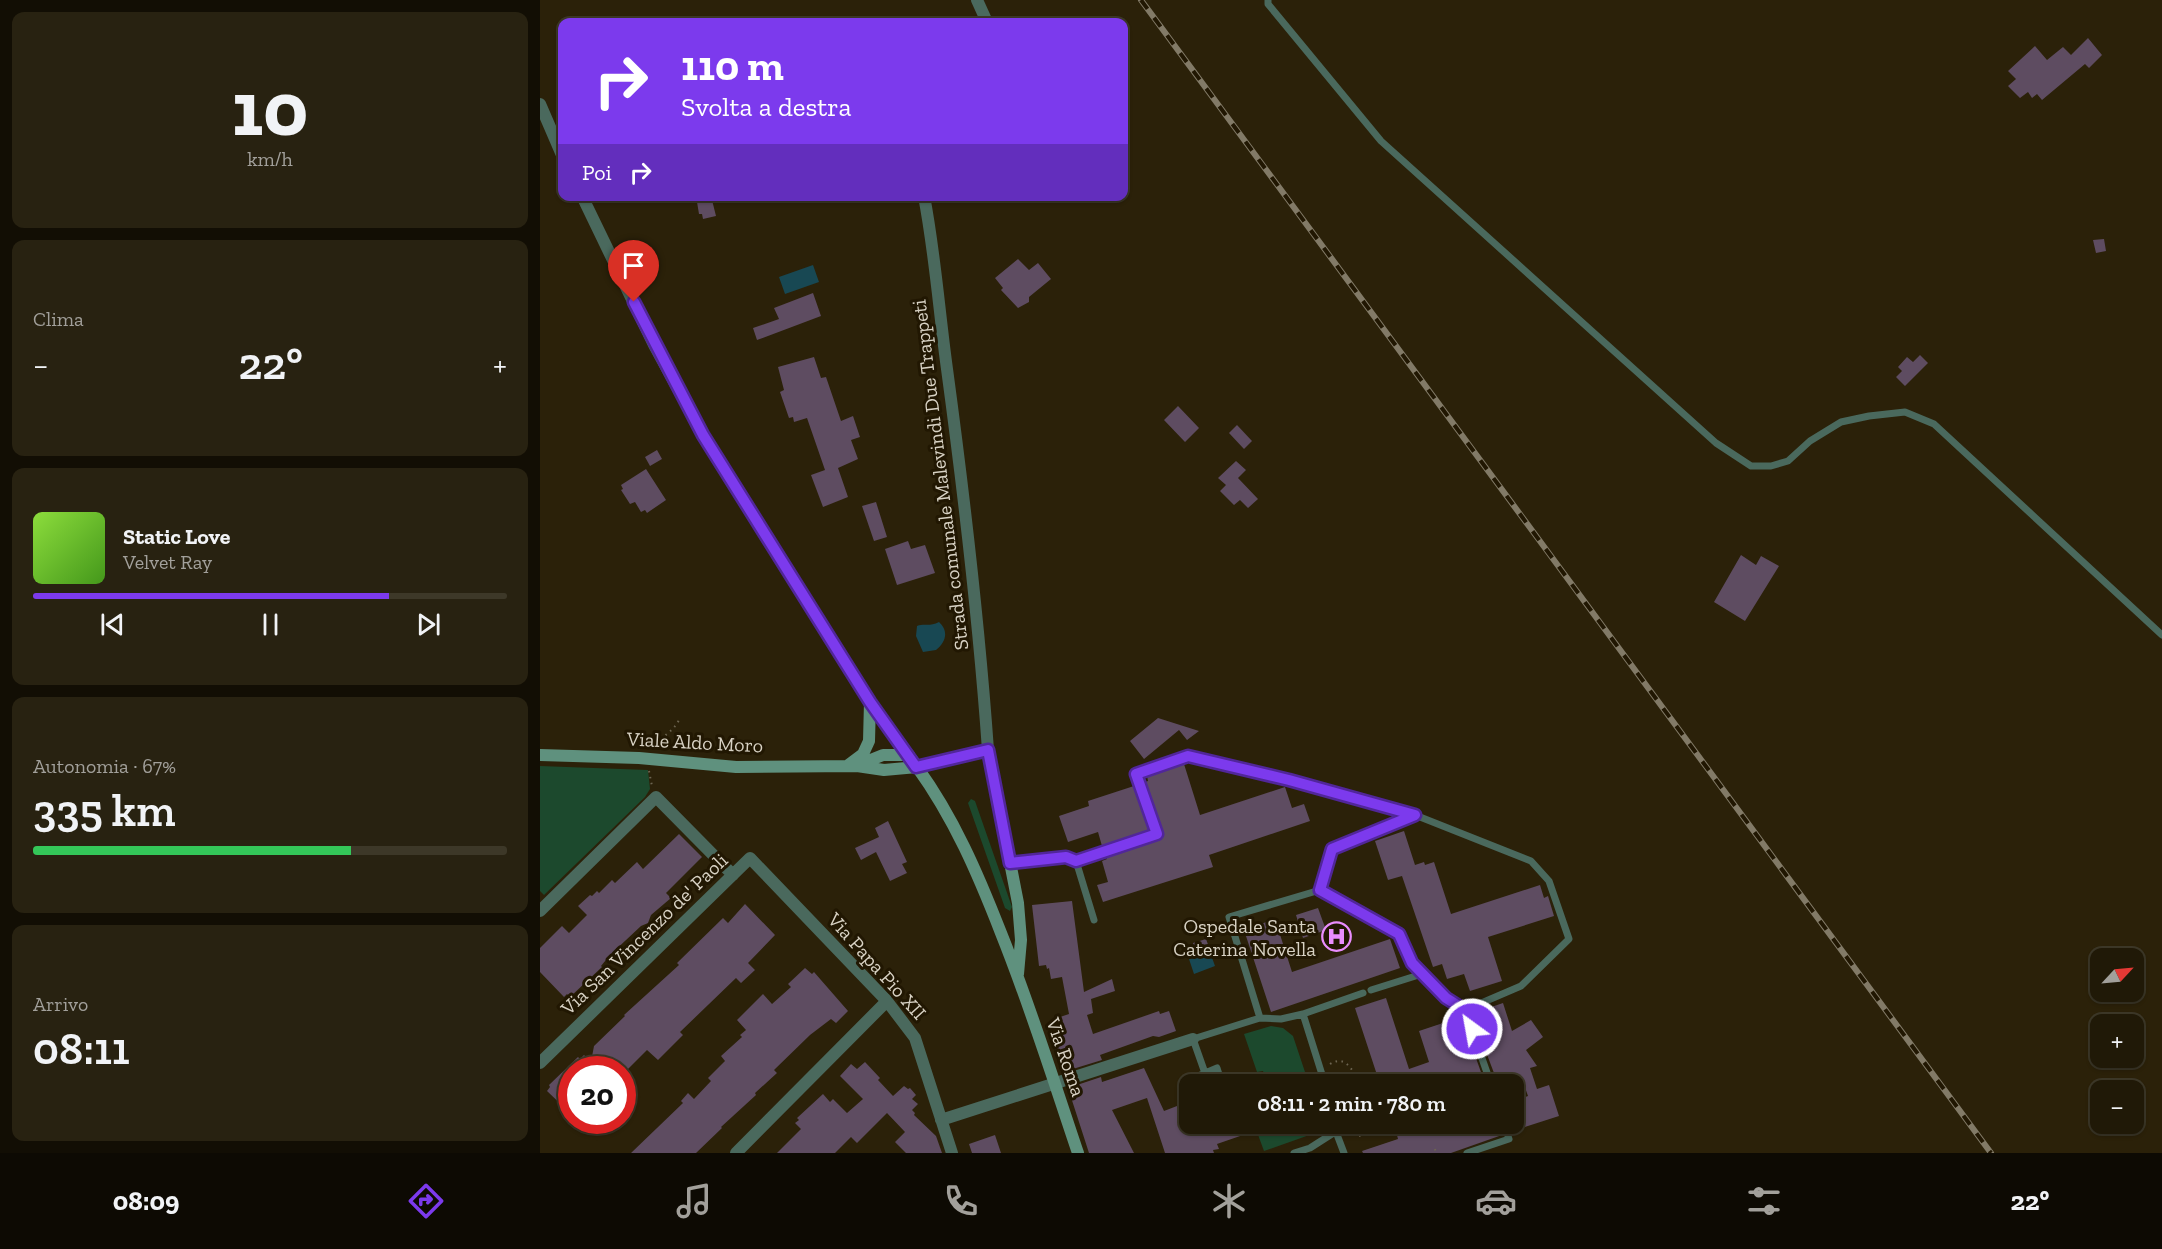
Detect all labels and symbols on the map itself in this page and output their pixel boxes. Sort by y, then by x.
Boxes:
pin [608,240,659,302]
street label: Strada comunale Malevindi Due Trappeti [907,298,973,652]
street label: Viale Aldo Moro [625,726,764,758]
street label: Via San Vincenzo de' Paoli [555,848,733,1021]
street label: Via Papa Pio XII [822,907,931,1024]
place label: Ospedale Santa Caterina Novella [1173,914,1316,961]
hospital icon: Ospedale Santa Caterina Novella [1321,921,1353,953]
north arrow [2090,948,2144,1002]
position arrow [1440,997,1504,1061]
street label: Via Roma [1041,1014,1091,1100]
speed limit sign: 20 [558,1056,636,1134]

